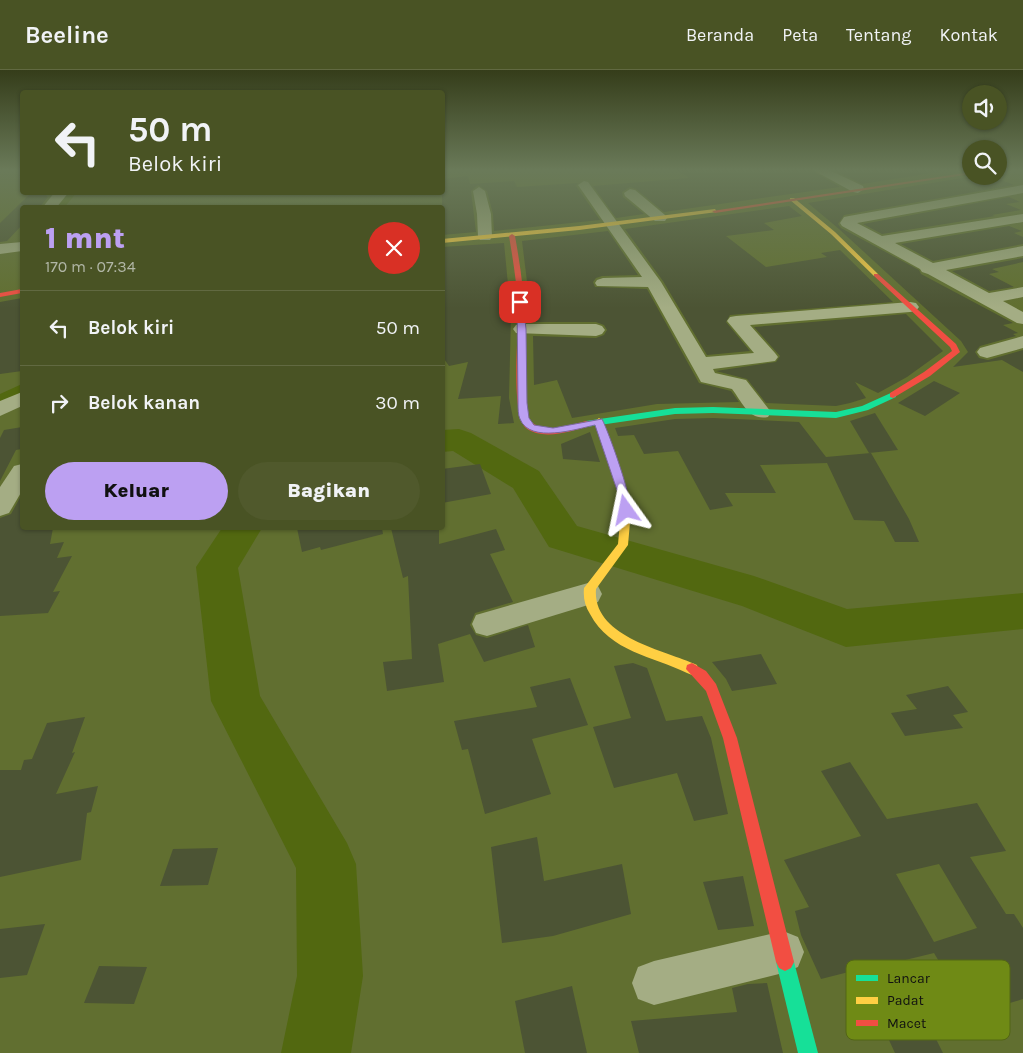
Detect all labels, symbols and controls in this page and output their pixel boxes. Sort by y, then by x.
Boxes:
text: Beeline [25,21,109,49]
text: Beranda [686,24,754,46]
text: Peta [782,24,818,46]
text: Tentang [846,24,912,46]
text: Kontak [940,24,998,46]
map controls [962,85,1007,185]
button: sound [962,85,1007,130]
text: 50 m [128,109,213,150]
icon: left [45,110,110,175]
button: search [962,140,1007,185]
text: Belok kiri [128,151,222,177]
text: 1 mnt [45,220,125,256]
button: close [368,222,420,274]
text: 170 m · 07:34 [45,257,136,276]
pin [499,281,541,323]
icon: arrive [506,288,534,316]
icon: left [45,314,73,342]
text: Belok kiri [88,317,174,339]
text: 50 m [376,317,420,339]
icon: right [45,389,73,417]
text: Belok kanan [88,392,200,414]
text: 30 m [375,392,420,414]
button: Keluar [45,462,228,520]
button: Bagikan [238,462,420,520]
position arrow [599,483,651,535]
legend [846,960,1010,1040]
text: Lancar [887,970,931,987]
text: Padat [887,992,924,1009]
text: Macet [887,1015,926,1032]

